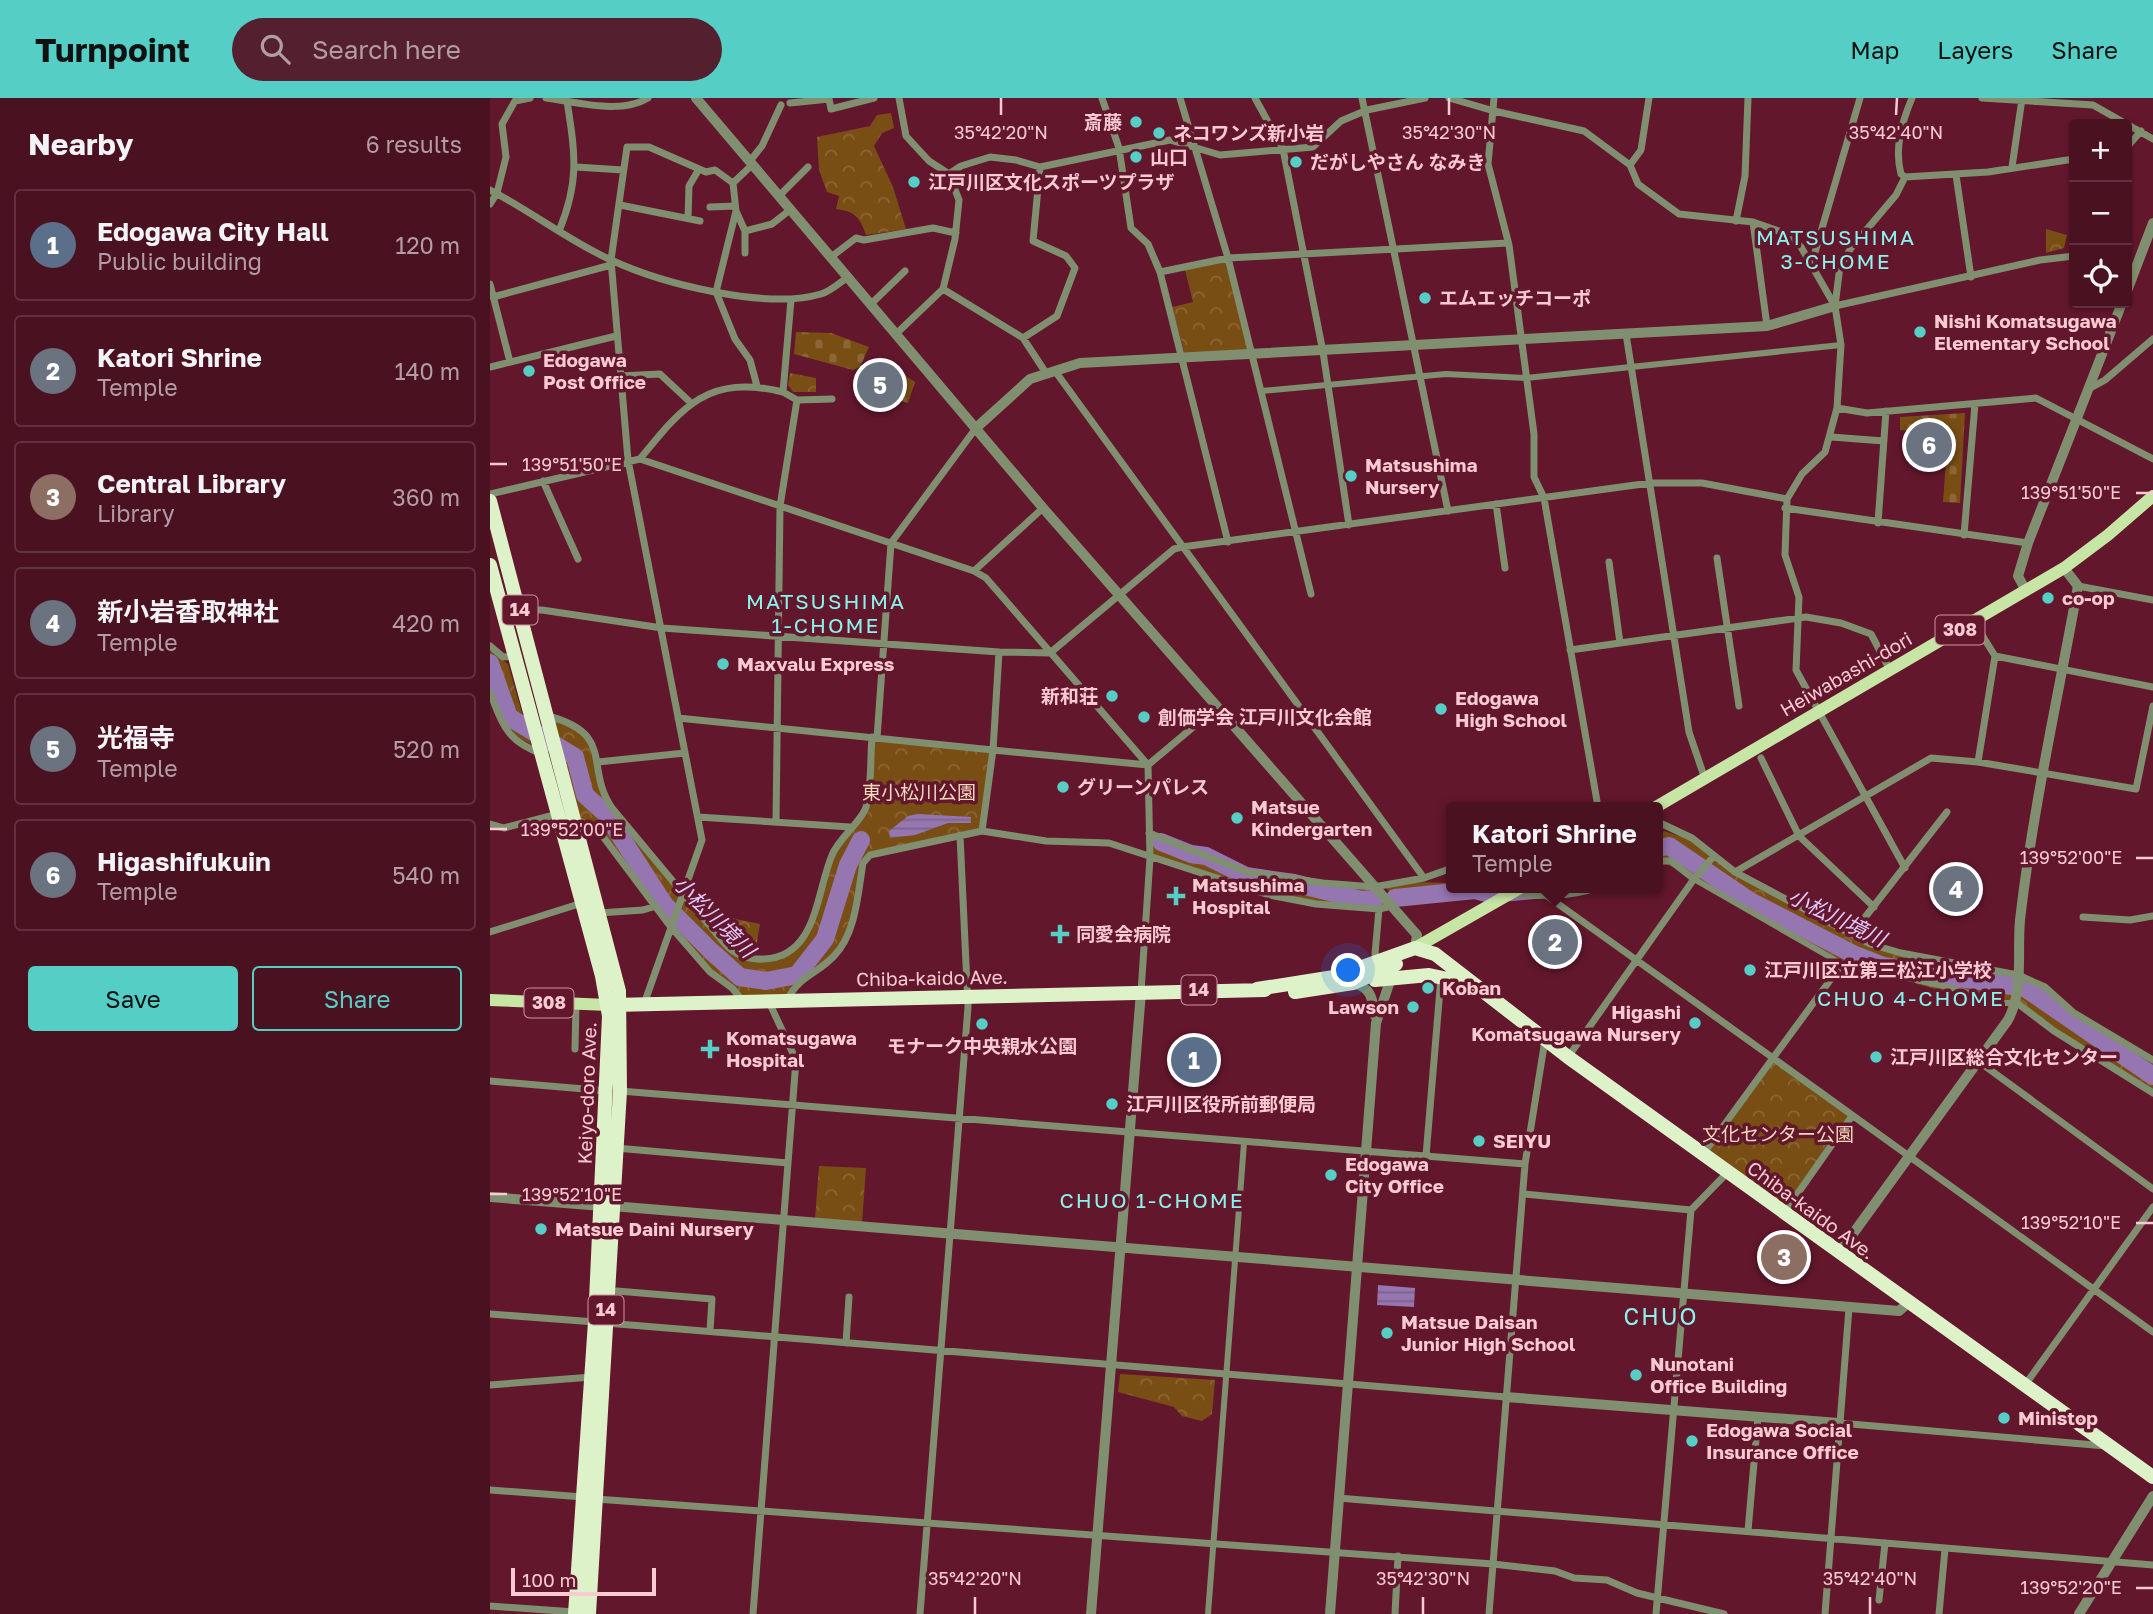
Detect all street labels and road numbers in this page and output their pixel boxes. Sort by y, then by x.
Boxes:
road number: 14 [502,596,538,624]
road number: 308 [1936,616,1984,644]
street label: Heiwabashi-dori [1776,627,1916,721]
street label: Chiba-kaido Ave. [856,965,1008,990]
road number: 14 [1182,976,1216,1004]
road number: 308 [524,988,574,1018]
street label: Keiyo-doro Ave. [573,1021,600,1165]
street label: Chiba-kaido Ave. [1743,1156,1879,1263]
road number: 14 [589,1296,624,1324]

